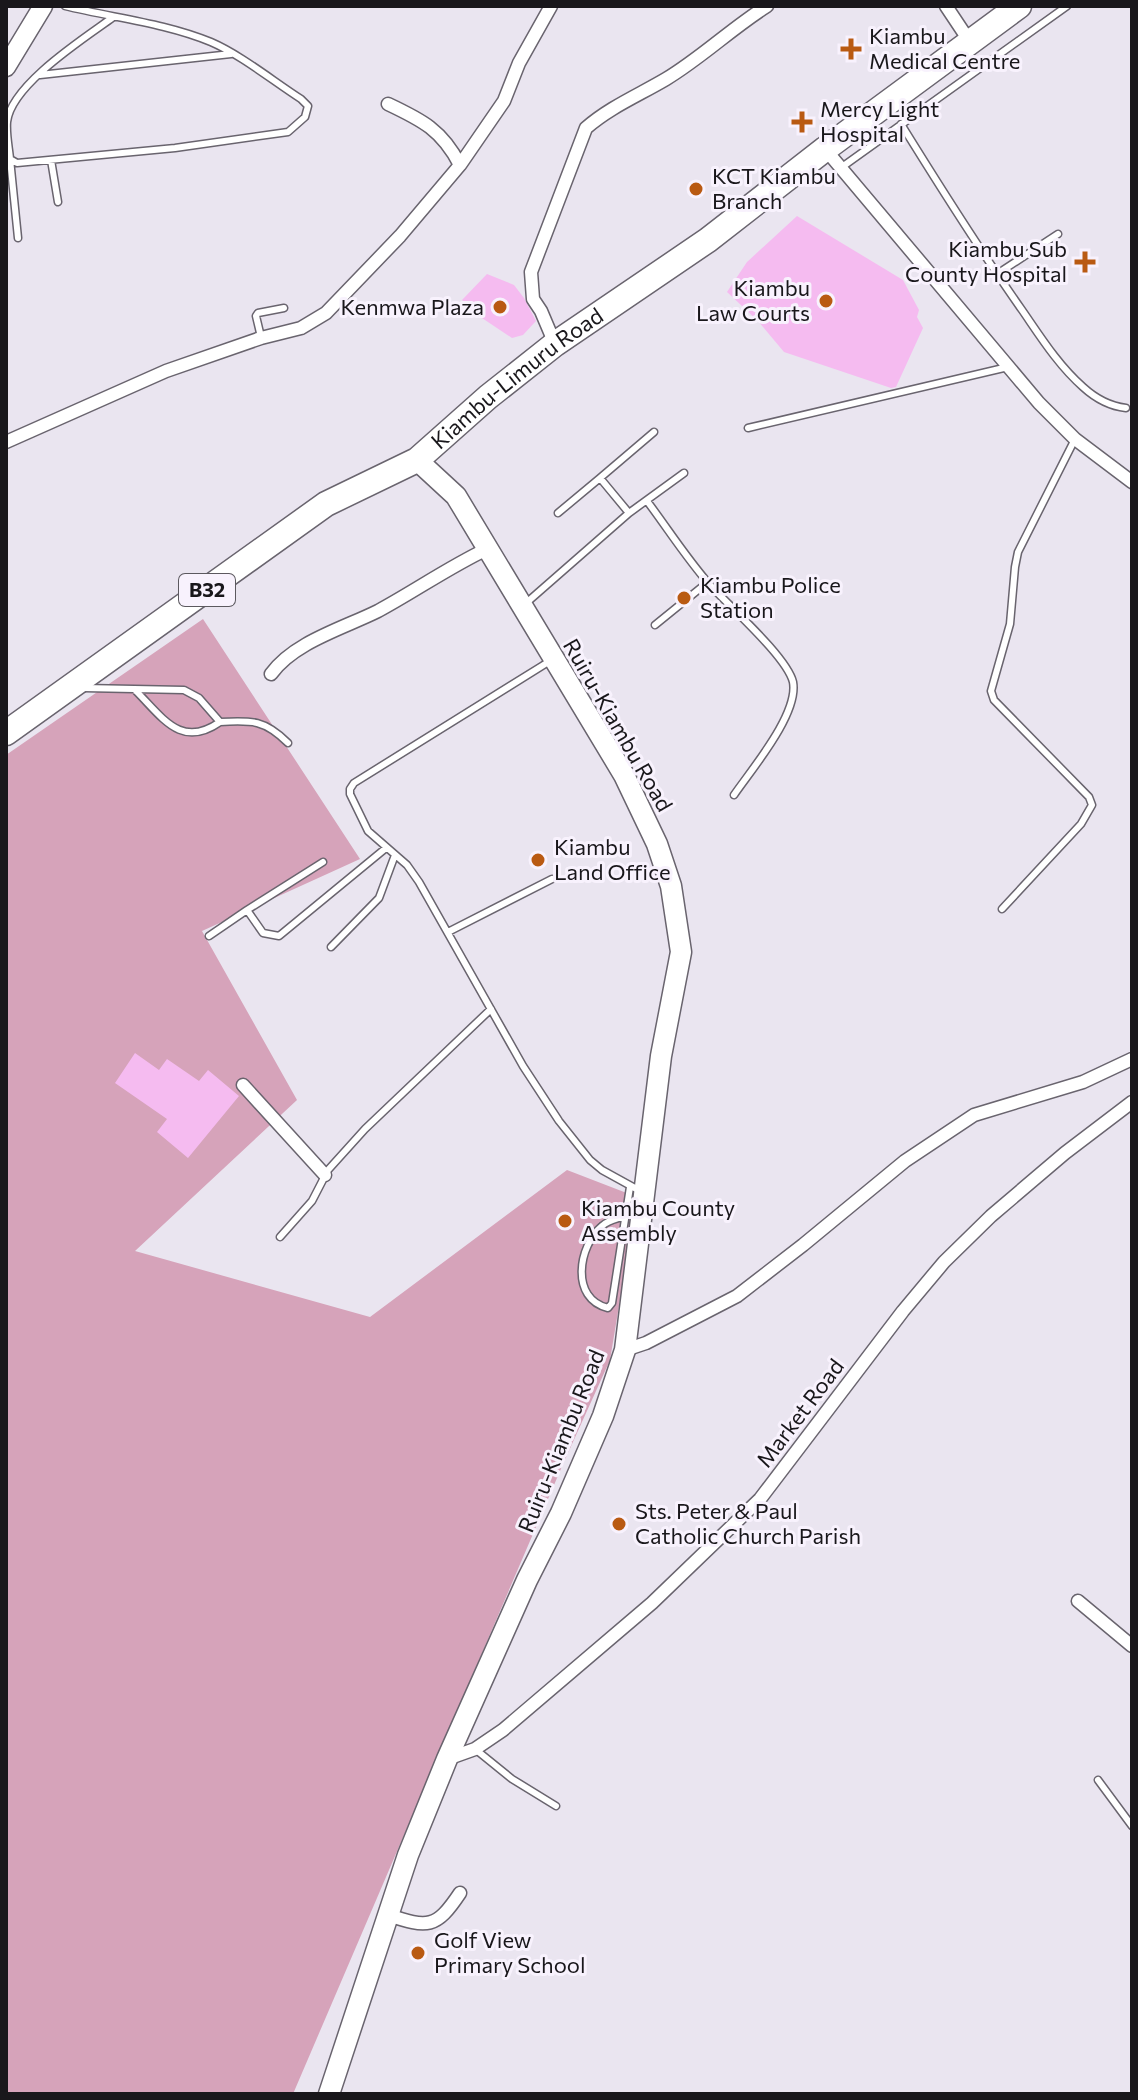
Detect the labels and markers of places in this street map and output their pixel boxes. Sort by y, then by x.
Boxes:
place label: Kiambu Medical Centre [869,22,1020,74]
marker: Kiambu Medical Centre [840,38,862,60]
place label: Mercy Light Hospital [820,95,939,147]
marker: Mercy Light Hospital [791,111,813,133]
place label: KCT Kiambu Branch [712,162,836,214]
marker: KCT Kiambu Branch [687,180,705,198]
place label: Kiambu Sub County Hospital [905,235,1067,287]
marker: Kiambu Sub County Hospital [1074,251,1096,273]
place label: Kiambu Law Courts [696,274,810,326]
marker: Kiambu Law Courts [817,292,835,310]
place label: Kenmwa Plaza [340,293,484,320]
marker: Kenmwa Plaza [491,298,509,316]
place label: Kiambu Police Station [700,571,841,623]
marker: Kiambu Police Station [675,589,693,607]
place label: Kiambu Land Office [554,833,671,885]
marker: Kiambu Land Office [529,851,547,869]
place label: Kiambu County Assembly [581,1194,735,1246]
marker: Kiambu County Assembly [556,1212,574,1230]
place label: Sts. Peter & Paul Catholic Church Parish [635,1497,861,1549]
marker: Sts. Peter & Paul Catholic Church Parish [610,1515,628,1533]
place label: Golf View Primary School [434,1926,586,1978]
marker: Golf View Primary School [409,1944,427,1962]

